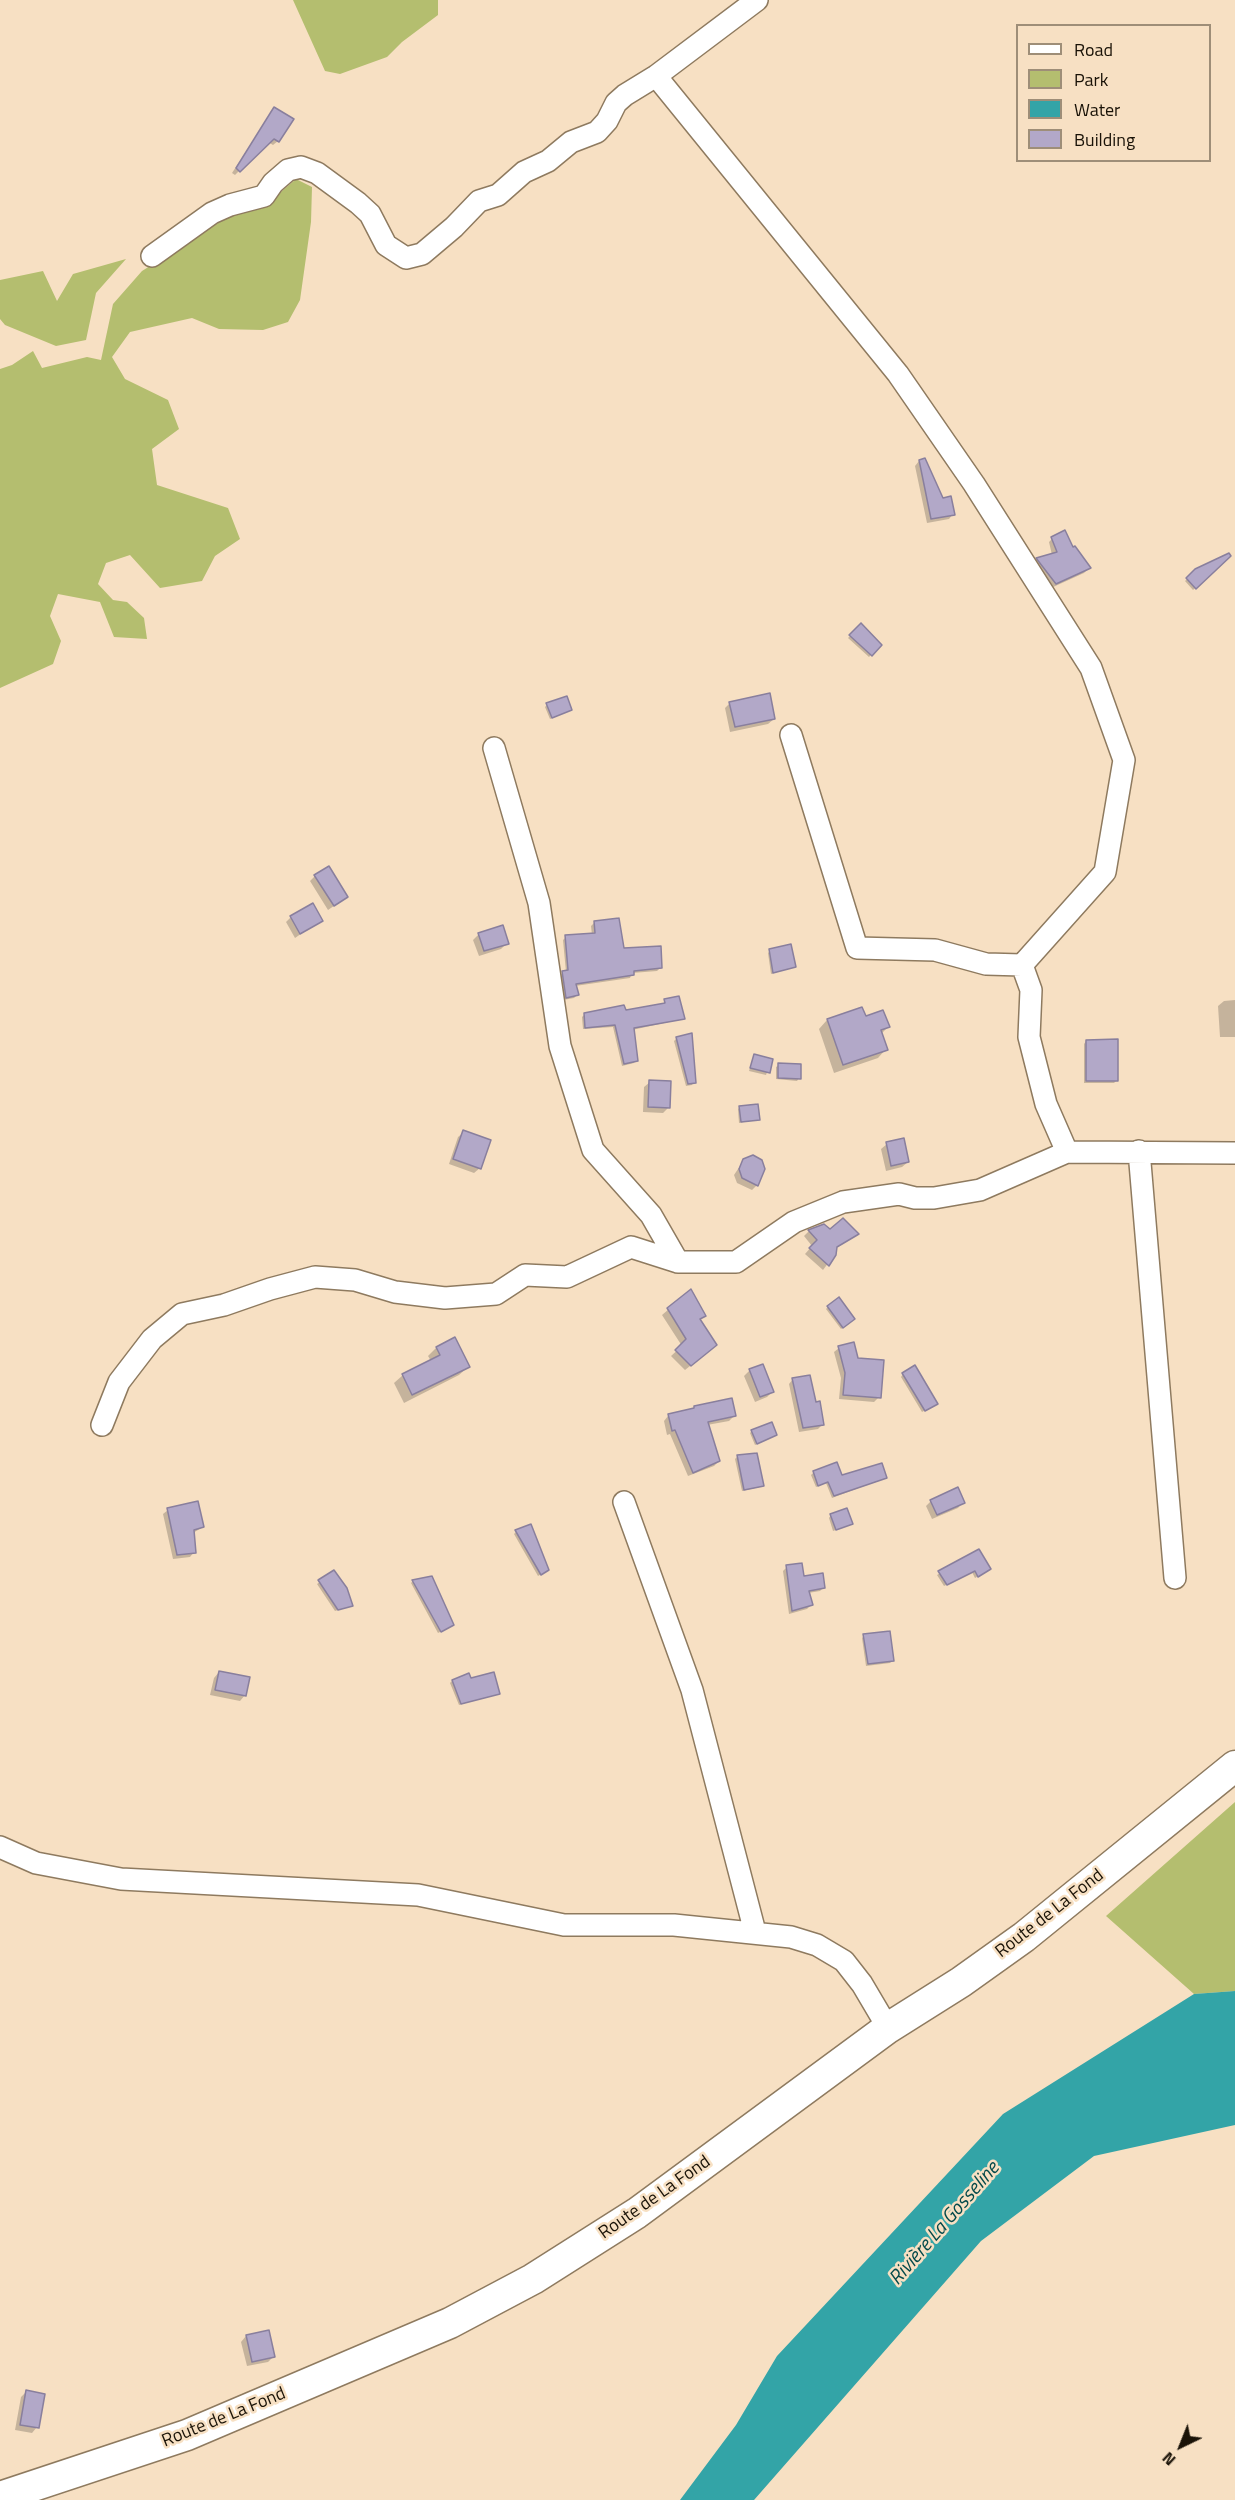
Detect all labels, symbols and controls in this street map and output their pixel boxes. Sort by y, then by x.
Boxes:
legend [1016,24,1211,162]
text: Road [1074,36,1113,63]
text: Park [1074,66,1108,93]
text: Water [1074,96,1120,123]
text: Building [1074,126,1135,153]
street label: Route de La Fond [992,1865,1108,1963]
street label: Route de La Fond [595,2151,715,2245]
water label: Rivière La Gosseline [885,2157,1005,2291]
street label: Route de La Fond [159,2383,289,2453]
north arrow [1151,2416,1211,2476]
text: N [1156,2447,1181,2472]

